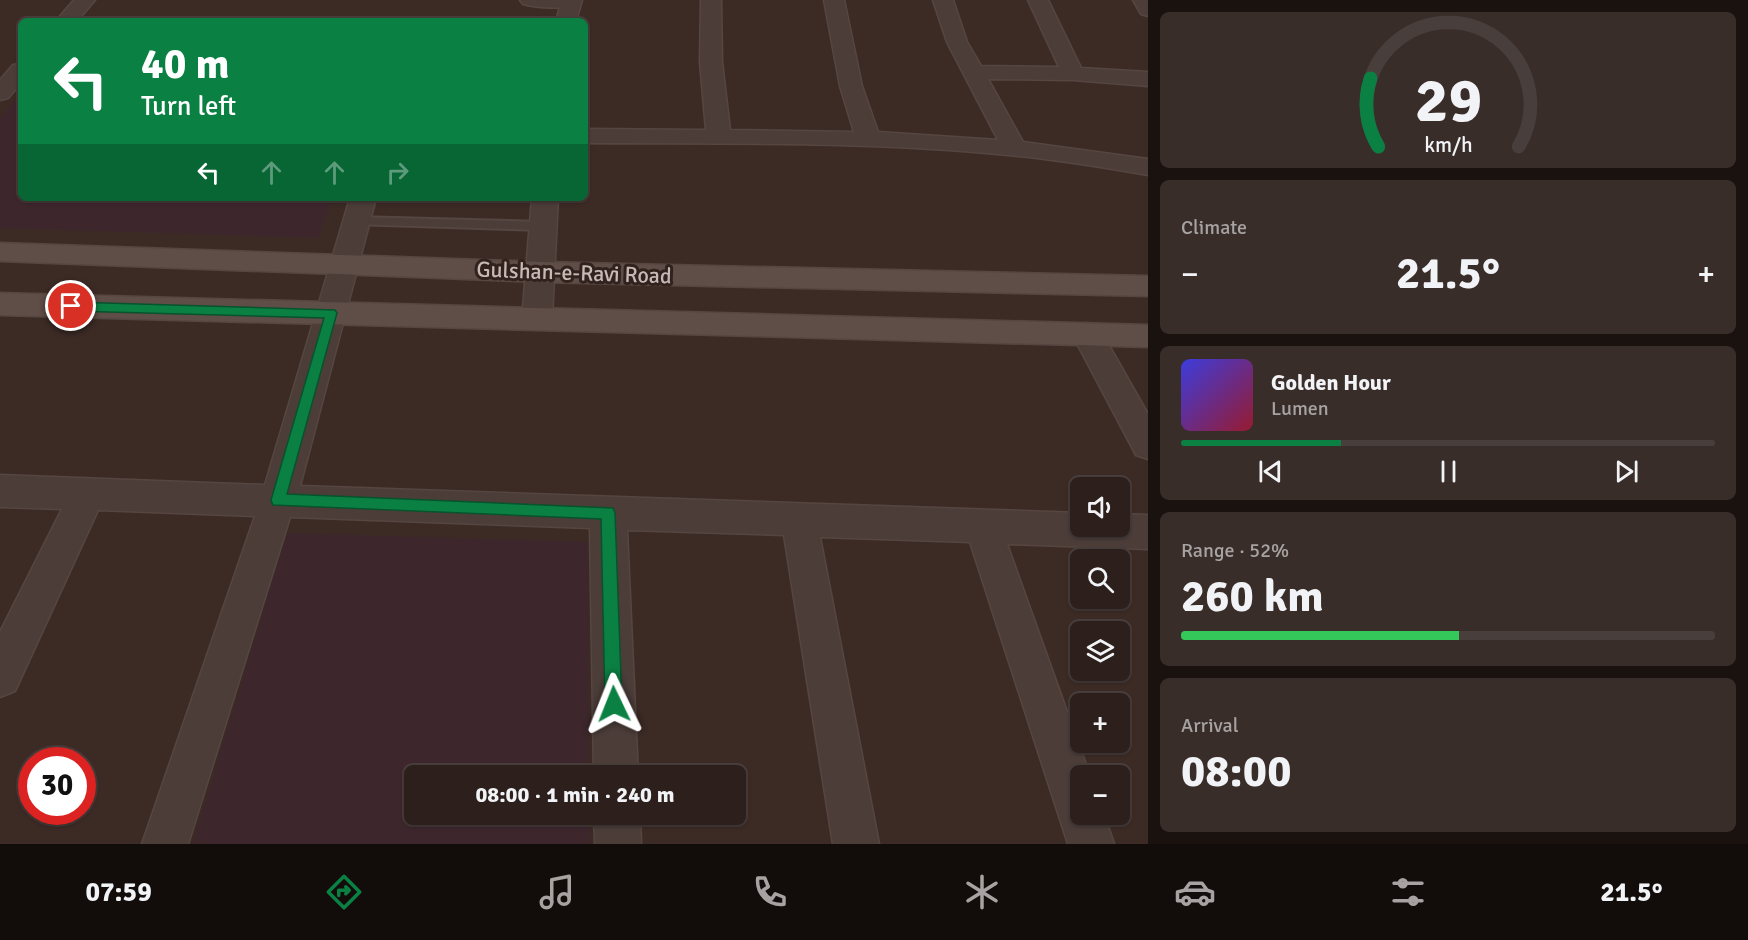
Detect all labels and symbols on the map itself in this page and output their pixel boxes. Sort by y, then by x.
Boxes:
street label: Gulshan-e-Ravi Road [476,256,672,289]
pin [45,280,96,331]
position arrow [582,672,646,736]
speed limit sign: 30 [18,747,96,825]

